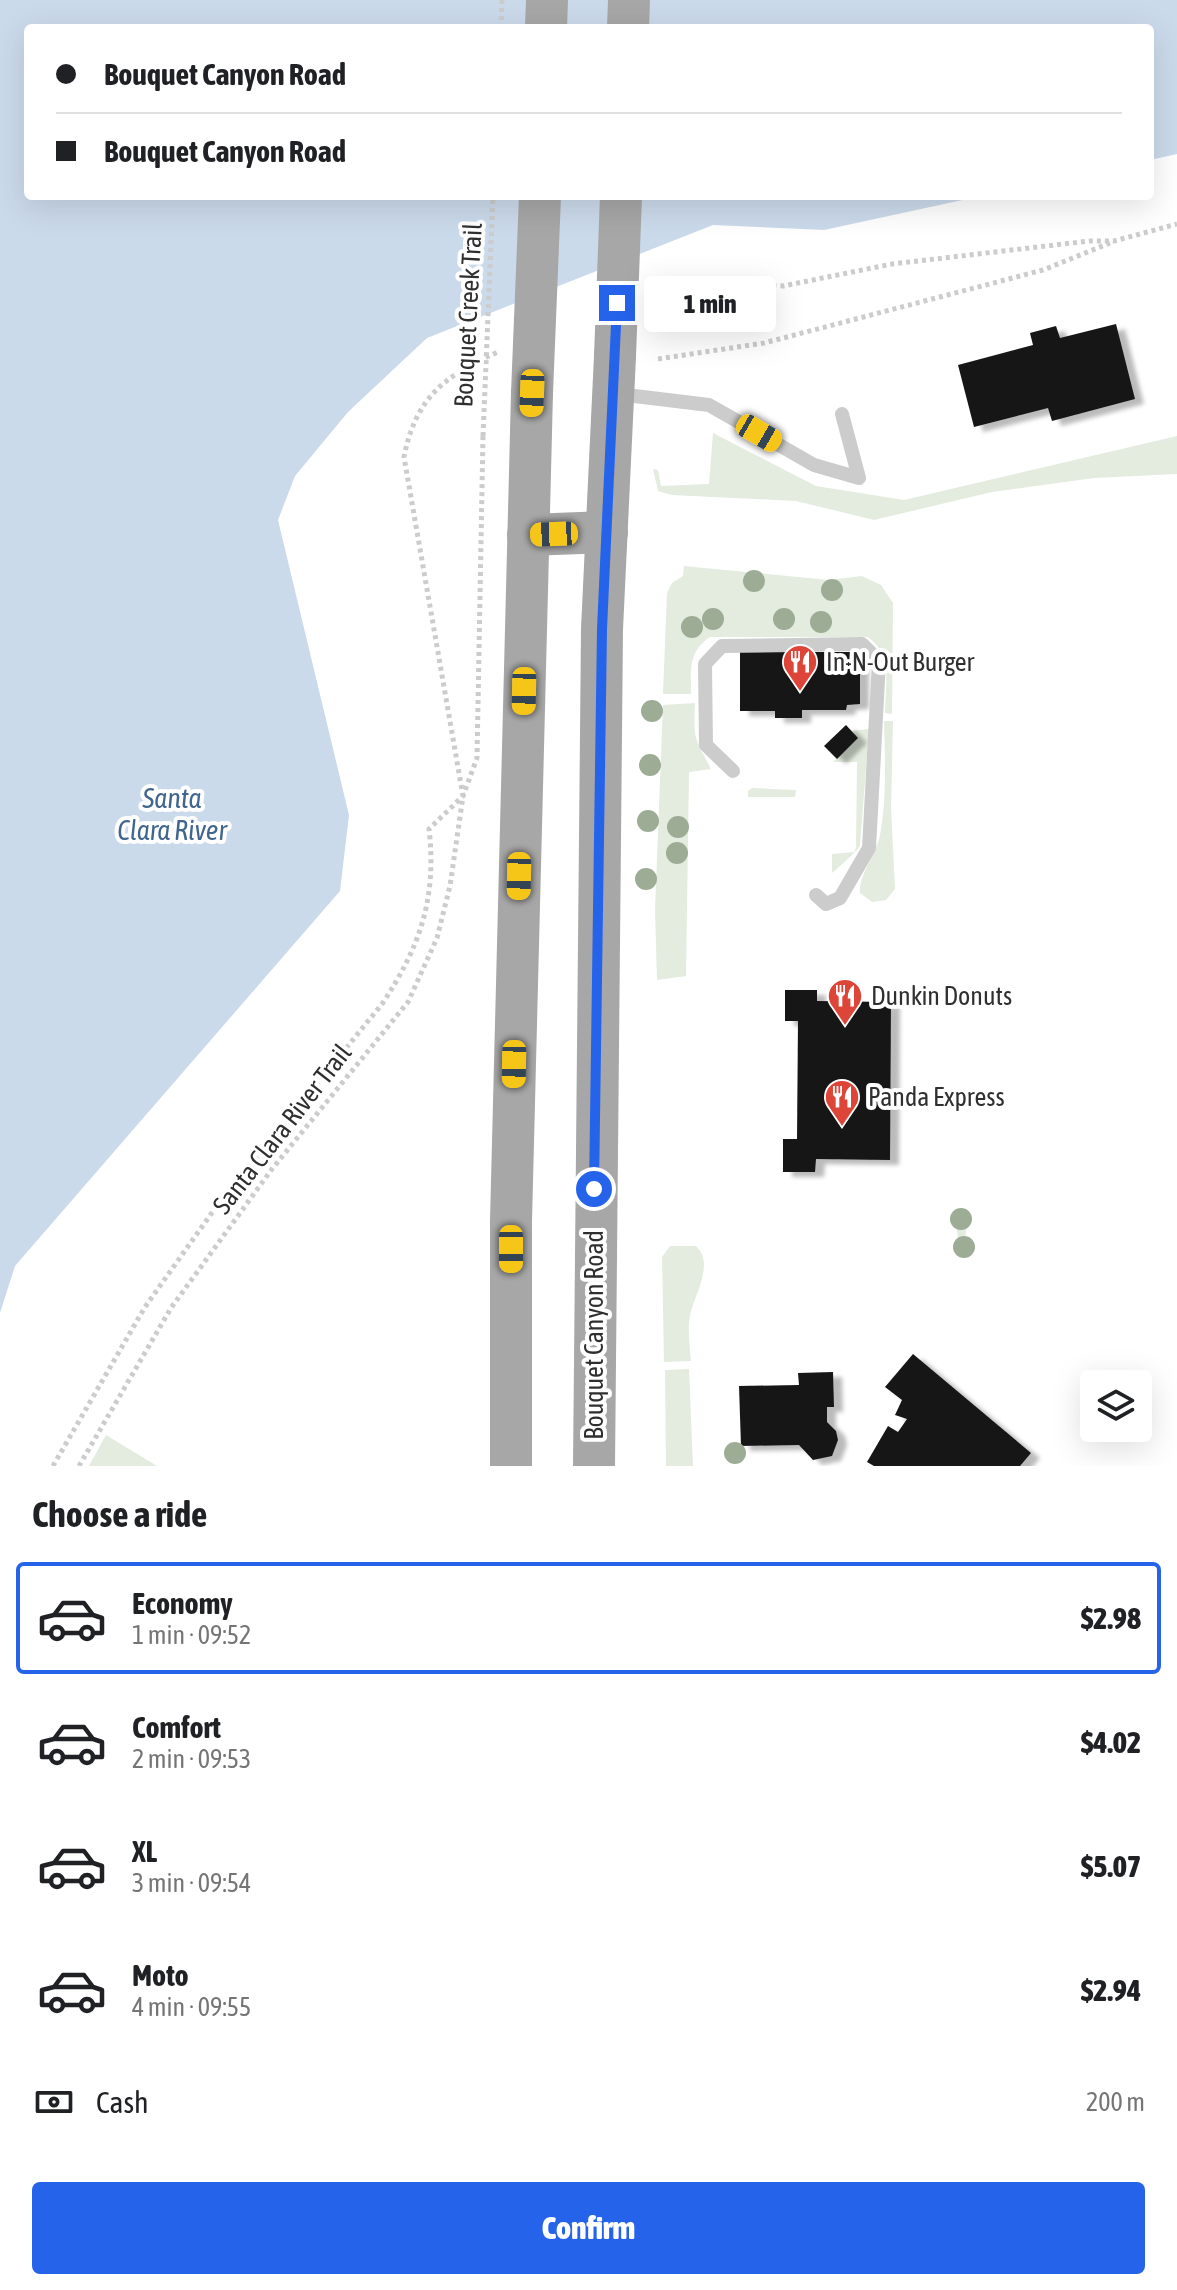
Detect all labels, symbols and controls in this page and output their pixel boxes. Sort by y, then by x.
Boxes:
text: Bouquet Canyon Road [104,57,346,91]
text: Bouquet Canyon Road [104,134,346,168]
street label: Bouquet Creek Trail [448,222,488,408]
callout: 1 min [645,275,777,331]
route end [599,285,635,321]
text: 1 min [683,289,737,319]
car [519,369,545,417]
car [732,411,786,455]
car [530,521,578,547]
restaurant icon: In-N-Out Burger [781,643,819,693]
place label: In-N-Out Burger [826,647,975,677]
car [512,667,536,715]
water label: Santa Clara River [117,782,229,846]
car [507,852,531,900]
restaurant icon: Dunkin Donuts [826,977,864,1027]
place label: Dunkin Donuts [871,981,1012,1011]
street label: Santa Clara River Trail [207,1038,358,1220]
car [502,1040,526,1088]
restaurant icon: Panda Express [823,1078,861,1128]
place label: Panda Express [868,1082,1005,1112]
route start [576,1171,612,1207]
car [499,1225,523,1273]
street label: Bouquet Canyon Road [579,1230,609,1440]
map controls [1080,1370,1152,1442]
button: layers [1080,1370,1152,1442]
text: Choose a ride [32,1493,207,1535]
icon: car [36,1582,108,1654]
text: Economy [132,1586,233,1620]
text: $2.98 [1081,1601,1141,1635]
text: 1 min · 09:52 [132,1620,251,1650]
icon: car [36,1706,108,1778]
text: Comfort [132,1710,221,1744]
text: $4.02 [1081,1725,1141,1759]
text: 2 min · 09:53 [132,1744,251,1774]
icon: car [36,1830,108,1902]
text: XL [132,1834,157,1868]
text: $5.07 [1081,1849,1141,1883]
text: 3 min · 09:54 [132,1868,251,1898]
icon: car [36,1954,108,2026]
text: Moto [132,1958,189,1992]
text: $2.94 [1081,1973,1141,2007]
text: 4 min · 09:55 [132,1992,251,2022]
icon: cash [32,2080,76,2124]
text: Cash [96,2085,149,2119]
text: 200 m [1086,2087,1145,2117]
button: Confirm [32,2182,1145,2274]

